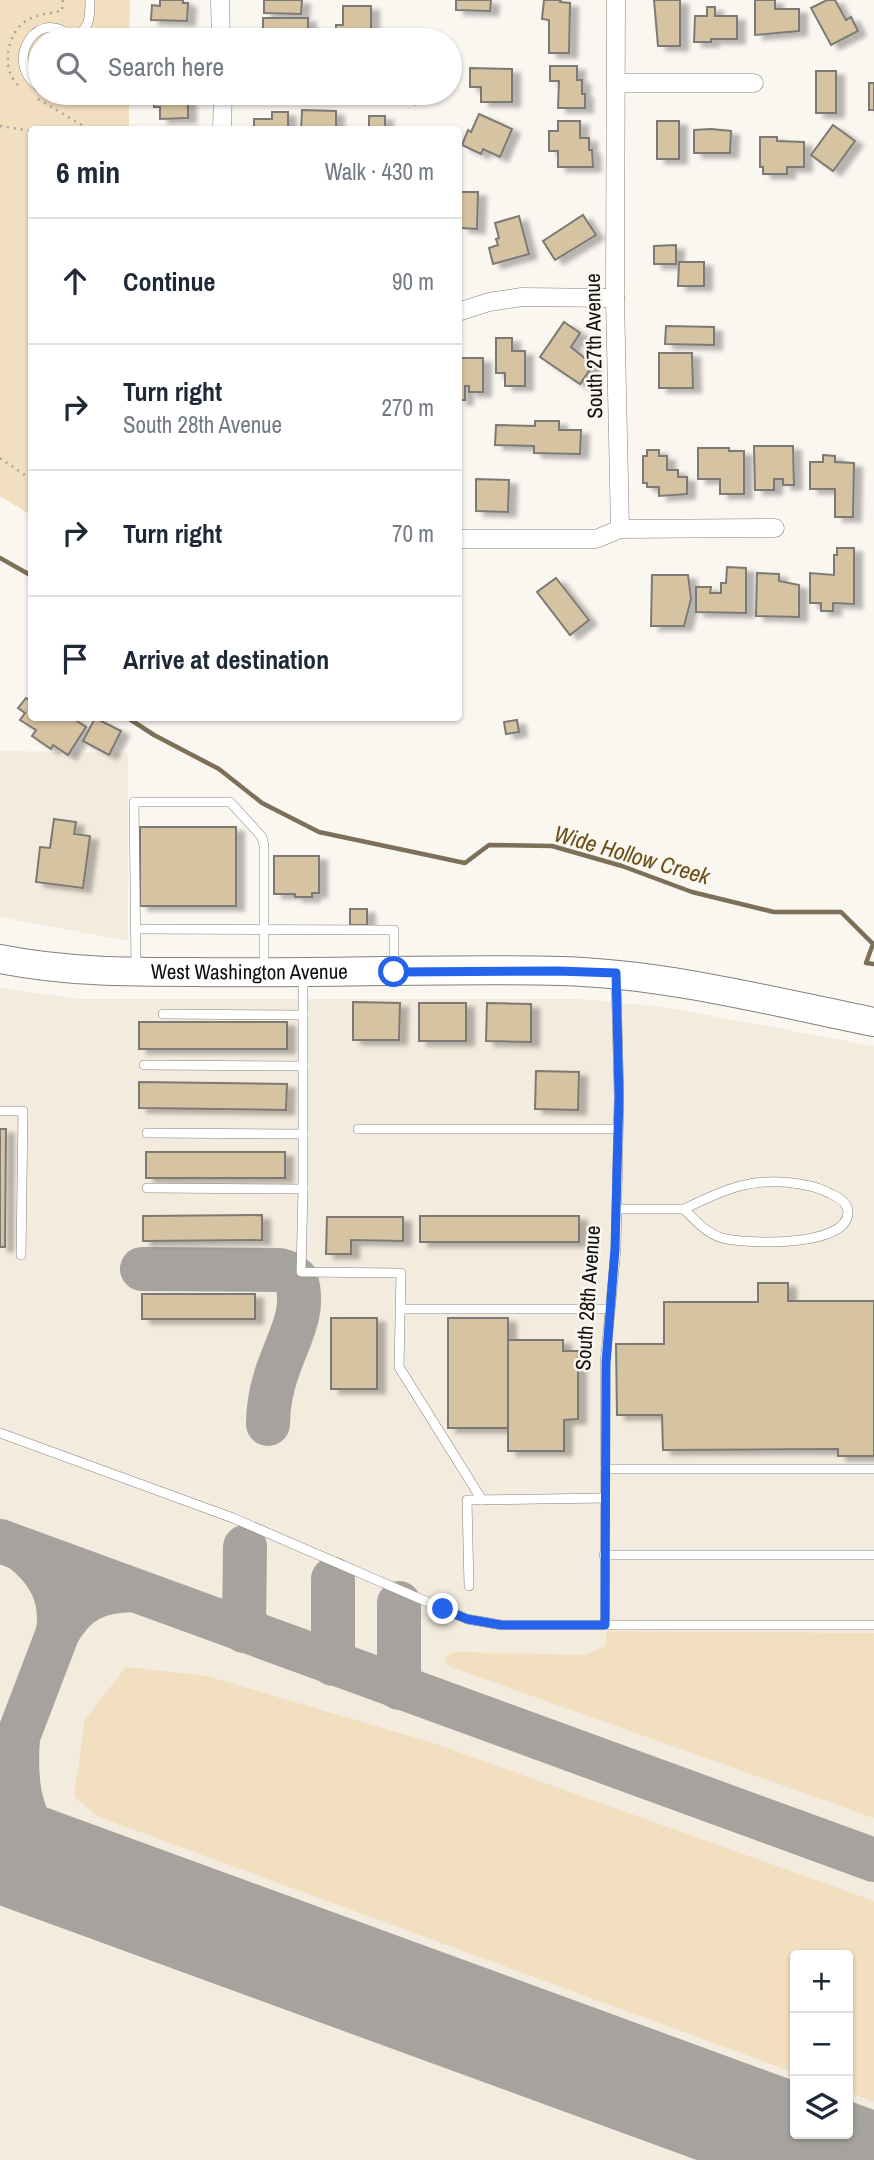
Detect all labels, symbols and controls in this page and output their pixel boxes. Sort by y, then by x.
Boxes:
search box [28,28,462,105]
icon: search [52,48,90,86]
text: Search here [108,49,224,84]
text: 6 min [56,152,120,192]
text: Walk · 430 m [325,156,434,187]
icon: ahead [56,262,94,300]
text: Continue [123,264,215,299]
text: 90 m [392,266,434,297]
street label: South 27th Avenue [578,273,609,419]
text: Turn right [123,374,222,409]
icon: right [56,388,94,426]
text: 270 m [382,392,434,423]
text: South 28th Avenue [123,409,282,440]
icon: right [56,514,94,552]
text: Turn right [123,516,222,551]
text: 70 m [392,518,434,549]
icon: arrive [56,640,94,678]
text: Arrive at destination [123,642,329,677]
water label: Wide Hollow Creek [550,817,715,892]
route start [378,956,409,987]
street label: West Washington Avenue [151,957,348,986]
street label: South 28th Avenue [568,1224,607,1371]
route end [427,1593,458,1624]
map controls [790,1950,853,2139]
button: + [790,1950,853,2013]
button: − [790,2013,853,2076]
button: layers [790,2076,853,2139]

